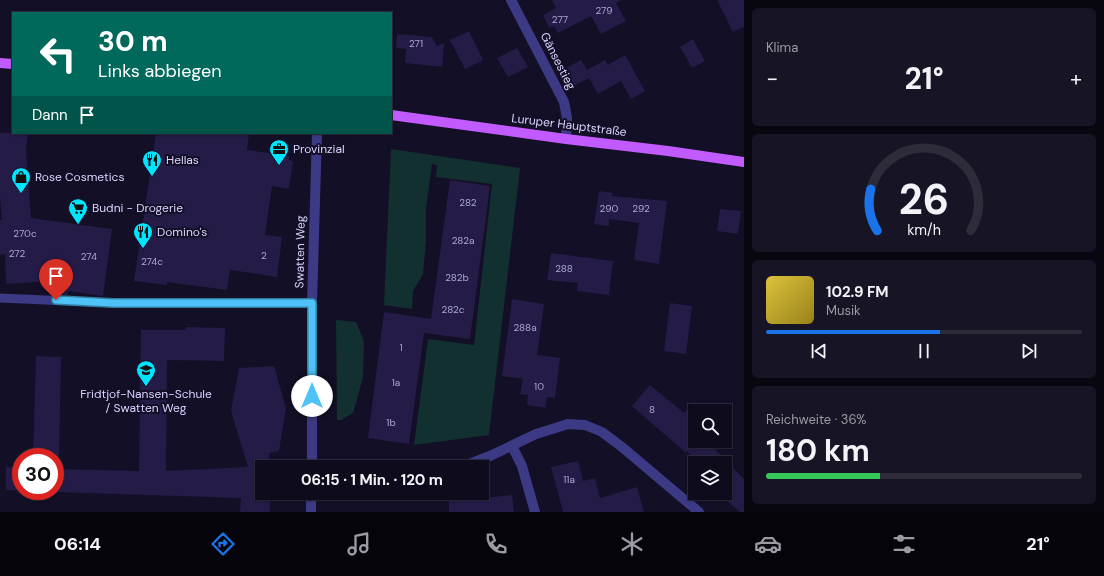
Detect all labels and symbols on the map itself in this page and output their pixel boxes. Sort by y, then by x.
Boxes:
house number: 279 [596,4,612,17]
house number: 277 [552,13,568,26]
street label: Gänsestieg [537,30,579,93]
house number: 271 [409,37,423,50]
street label: Luruper Hauptstraße [510,110,628,140]
office icon: Provinzial [268,138,290,166]
place label: Provinzial [293,141,345,157]
restaurant icon: Hellas [141,149,163,177]
place label: Hellas [166,152,199,168]
shop icon: Rose Cosmetics [10,166,32,194]
place label: Rose Cosmetics [35,169,124,185]
house number: 282 [459,196,477,209]
supermarket icon: Budni - Drogerie [67,197,89,225]
place label: Budni - Drogerie [92,200,183,216]
house number: 290 [600,202,619,215]
house number: 292 [632,202,650,215]
street label: Swatten Weg [291,215,309,289]
restaurant icon: Domino's [132,221,154,249]
place label: Domino's [157,224,207,240]
house number: 270c [13,227,37,240]
house number: 282a [452,234,474,247]
house number: 272 [9,247,25,260]
house number: 2 [261,249,267,262]
house number: 274 [81,250,97,263]
house number: 274c [141,255,163,268]
pin [39,259,73,300]
house number: 288 [555,262,573,275]
house number: 282b [445,271,469,284]
house number: 282c [442,303,465,316]
house number: 288a [513,321,537,334]
house number: 1 [399,341,403,354]
school or university icon: Fridtjof-Nansen-Schule / Swatten Weg [135,359,157,387]
position arrow [291,375,333,417]
house number: 1a [392,376,400,389]
house number: 10 [534,380,544,393]
place label: Fridtjof-Nansen-Schule / Swatten Weg [80,386,212,416]
house number: 8 [649,403,655,416]
house number: 1b [386,416,396,429]
speed limit sign: 30 [12,448,64,500]
house number: 11a [563,473,575,486]

